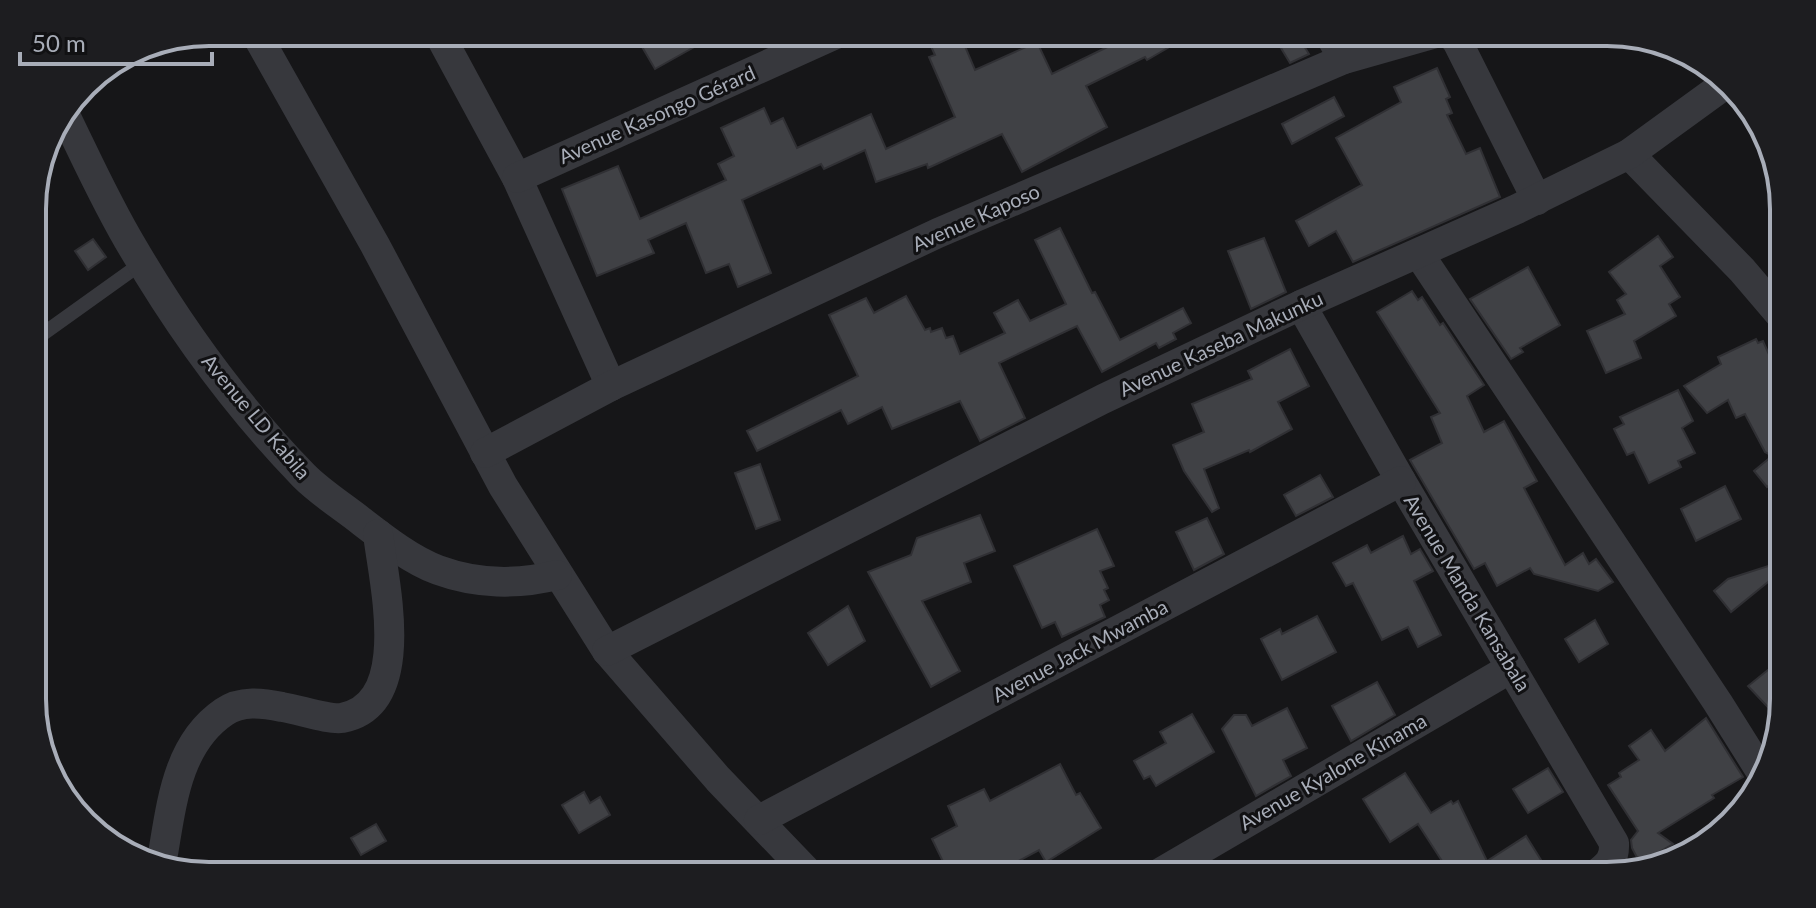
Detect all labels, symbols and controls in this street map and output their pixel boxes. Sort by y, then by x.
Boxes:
scale bar [20,16,212,66]
text: 50 m [32,28,86,57]
street label: Avenue Kasongo Gérard [555,60,759,168]
street label: Avenue Kaposo [908,178,1043,256]
street label: Avenue Kaseba Makunku [1115,285,1326,401]
street label: Avenue LD Kabila [198,349,316,484]
street label: Avenue Manda Kansabala [1399,490,1536,695]
street label: Avenue Jack Mwamba [988,594,1171,707]
street label: Avenue Kyalone Kinama [1235,708,1430,835]

